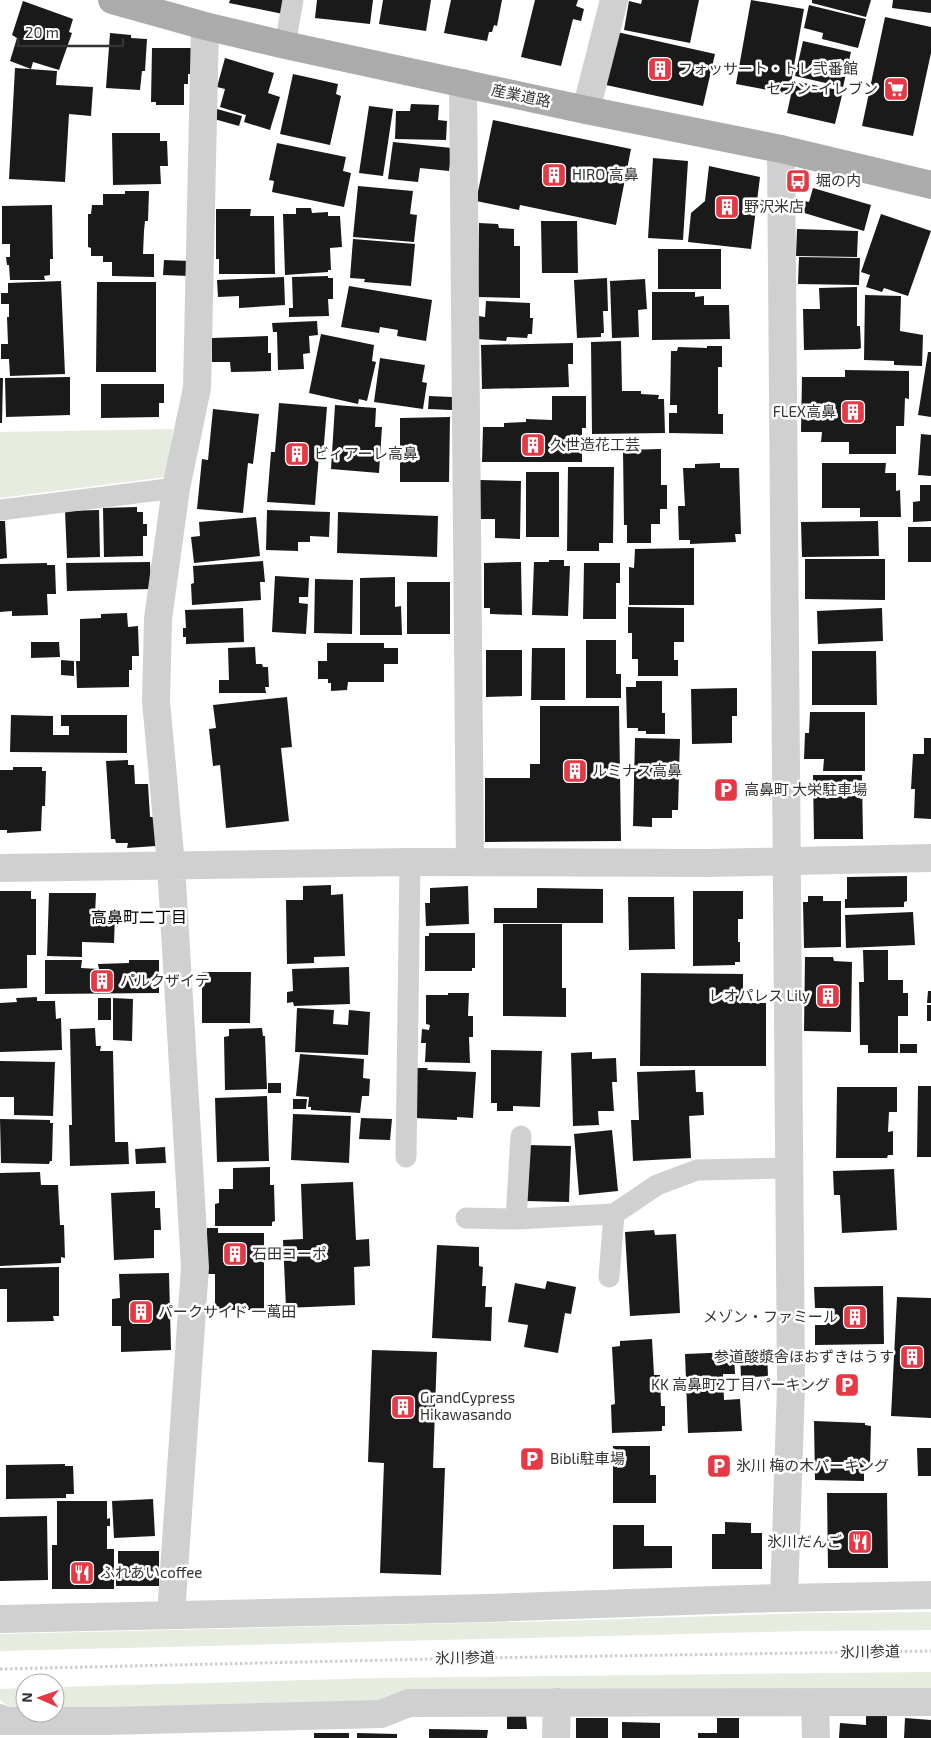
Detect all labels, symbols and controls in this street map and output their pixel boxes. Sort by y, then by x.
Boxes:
scale bar [18,15,122,47]
text: 20 m [25,23,59,41]
building icon: フォッサート・トレ弐番館 [647,56,673,82]
place label: フォッサート・トレ弐番館 [678,59,858,77]
supermarket icon: セブン-イレブン [883,76,909,102]
place label: セブン-イレブン [766,79,878,97]
street label: 産業道路 [490,80,552,110]
building icon: HIRO 高鼻 [541,162,567,188]
place label: HIRO 高鼻 [572,165,639,183]
bus stop icon: 堀の内 [785,168,811,194]
place label: 堀の内 [816,171,861,189]
building icon: 野沢米店 [714,194,740,220]
place label: 野沢米店 [744,197,804,215]
building icon: FLEX高鼻 [840,399,866,425]
place label: FLEX高鼻 [773,402,836,420]
building icon: 久世造花工芸 [520,432,546,458]
place label: 久世造花工芸 [550,435,640,453]
building icon: ビィアーレ高鼻 [284,441,310,467]
place label: ビィアーレ高鼻 [314,444,418,462]
building icon: ルミナス高鼻 [562,758,588,784]
place label: ルミナス高鼻 [592,761,682,779]
parking icon: 高鼻町 大栄駐車場 [713,777,739,803]
place label: 高鼻町 大栄駐車場 [744,780,867,798]
district label: 高鼻町二丁目 [91,907,187,926]
building icon: パルクザイテ [89,968,115,994]
place label: パルクザイテ [120,971,210,989]
building icon: レオパレス Lily [815,983,841,1009]
place label: レオパレス Lily [708,986,810,1004]
building icon: 石田コーポ [222,1241,248,1267]
place label: 石田コーポ [252,1244,327,1262]
building icon: パークサイド 一萬田 [128,1299,154,1325]
place label: パークサイド 一萬田 [158,1302,296,1320]
building icon: メゾン・ファミール [842,1304,868,1330]
place label: メゾン・ファミール [703,1307,838,1325]
building icon: 参道酸漿舎ほおずきはうす [899,1344,925,1370]
place label: 参道酸漿舎ほおずきはうす [714,1347,894,1365]
parking icon: KK 高鼻町2丁目パーキング [834,1372,860,1398]
place label: KK 高鼻町2丁目パーキング [651,1375,830,1393]
place label: GrandCypress Hikawasando [420,1388,515,1423]
building icon: GrandCypress Hikawasando [390,1394,416,1420]
parking icon: Bibli駐車場 [519,1446,545,1472]
place label: Bibli駐車場 [550,1449,625,1467]
parking icon: 氷川 梅の木パーキング [706,1453,732,1479]
place label: 氷川 梅の木パーキング [736,1456,889,1474]
restaurant icon: 氷川だんご [847,1529,873,1555]
place label: 氷川だんご [767,1532,842,1550]
restaurant icon: ふれあいcoffee [69,1560,95,1586]
place label: ふれあいcoffee [100,1563,202,1581]
street label: 氷川参道 [840,1641,900,1661]
street label: 氷川参道 [435,1647,495,1667]
north arrow [15,1673,65,1723]
text: N [18,1692,35,1703]

